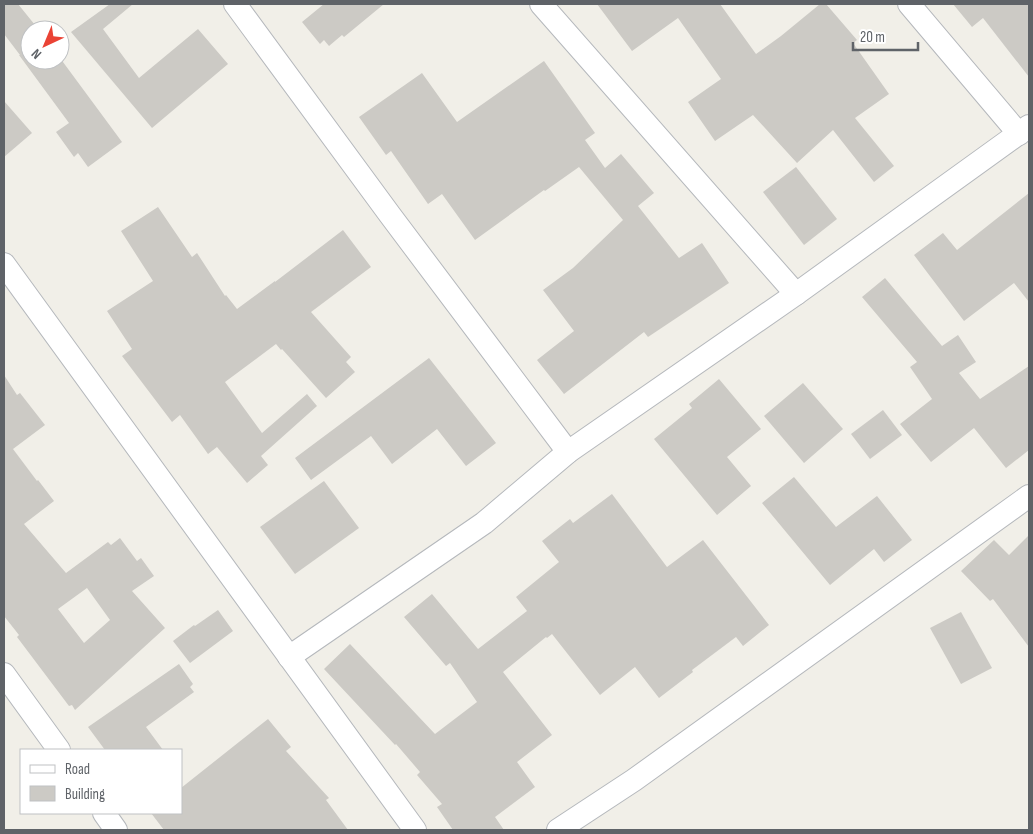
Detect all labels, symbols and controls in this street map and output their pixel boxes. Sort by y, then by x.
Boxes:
north arrow [20,20,70,70]
scale bar [853,20,918,52]
text: 20 m [860,28,885,47]
text: N [28,45,45,63]
legend [20,749,182,814]
text: Road [65,760,90,779]
text: Building [65,785,105,804]

